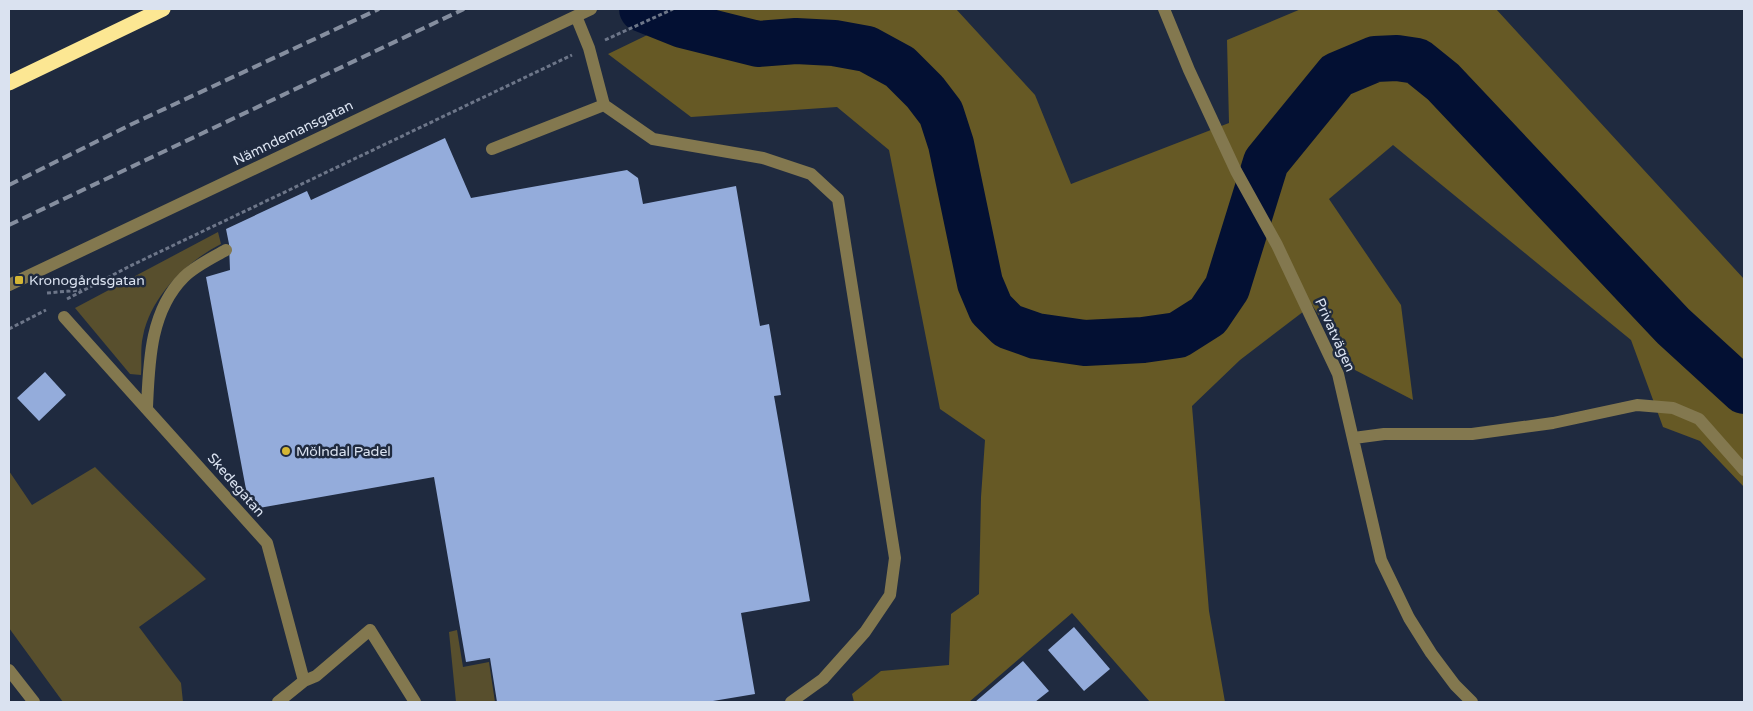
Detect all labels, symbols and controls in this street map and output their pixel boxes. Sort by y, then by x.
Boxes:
street label: Nämndemansgatan [230,97,356,169]
place label: Kronogårdsgatan [29,272,145,289]
marker: Kronogårdsgatan [13,274,25,286]
street label: Privatvägen [1311,295,1359,375]
place label: Mölndal Padel [296,443,391,460]
marker: Mölndal Padel [280,445,292,457]
street label: Skedegatan [204,450,268,520]

